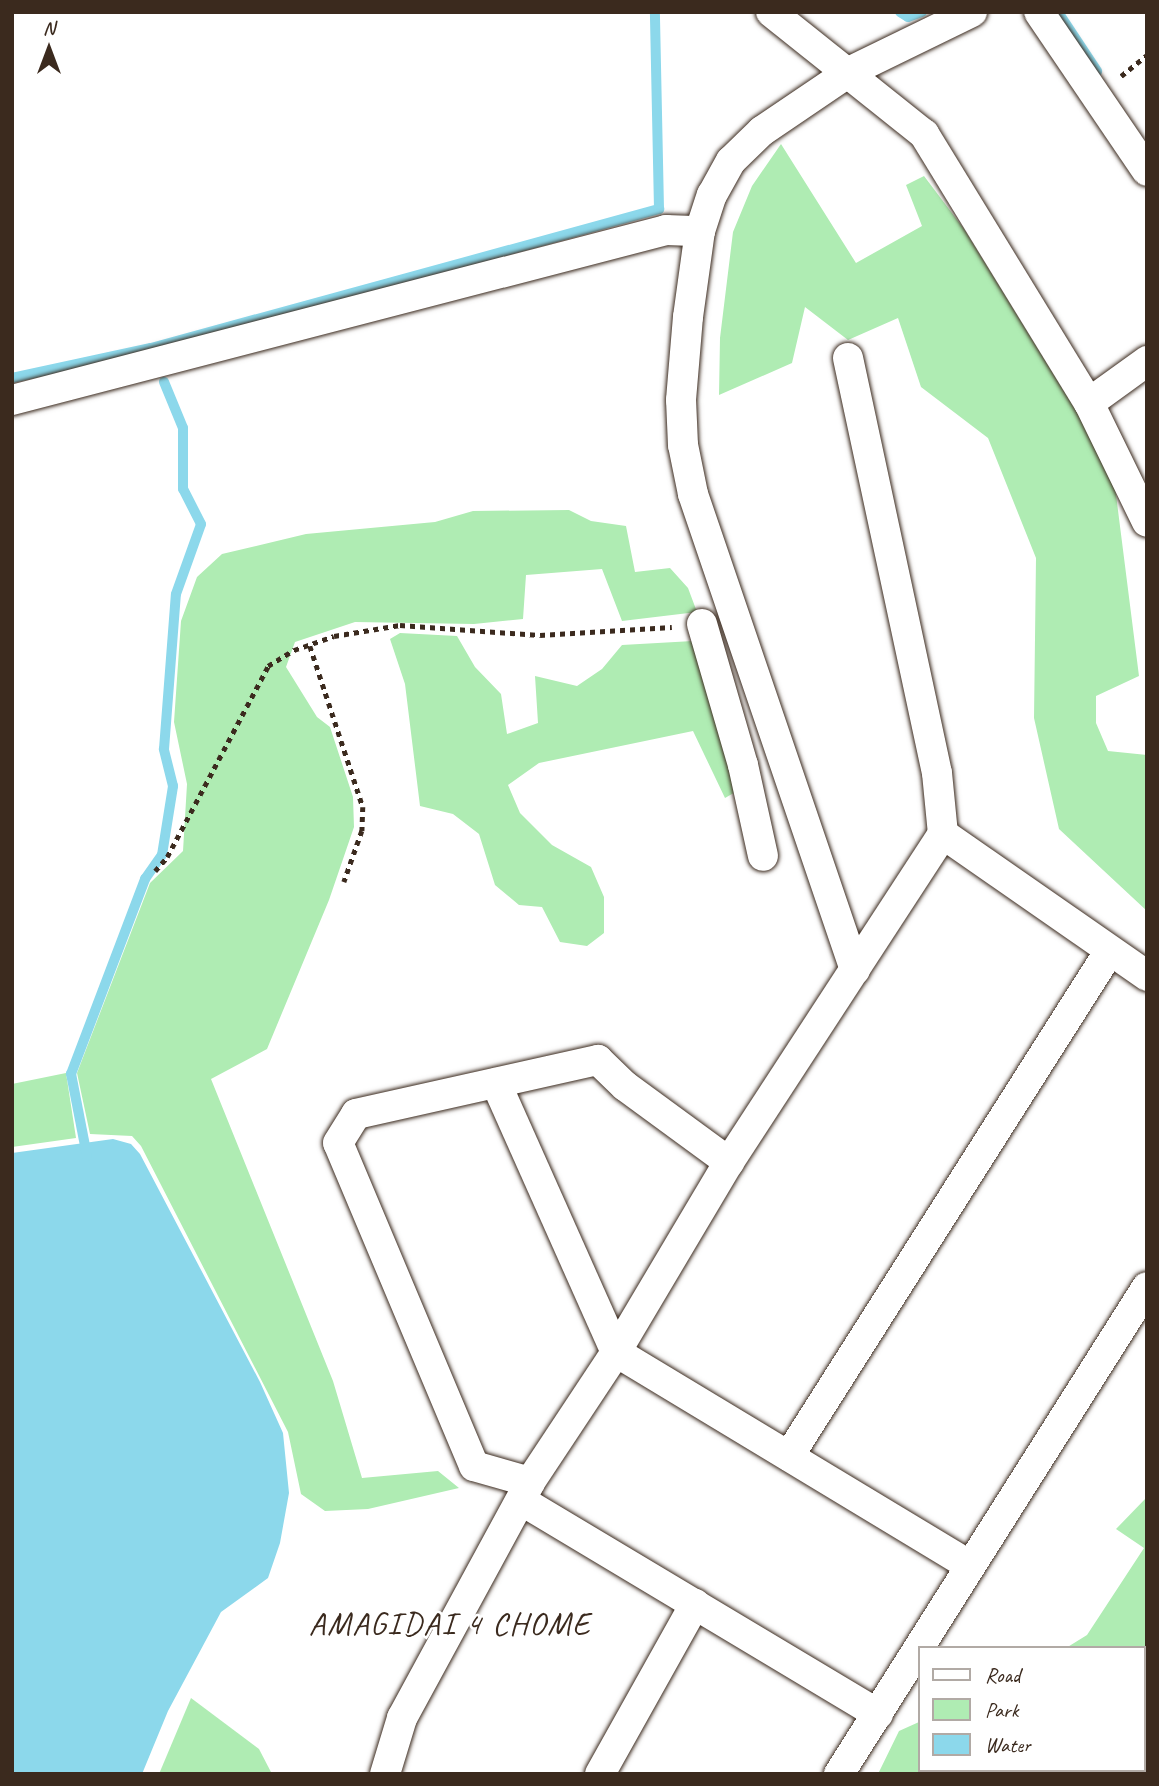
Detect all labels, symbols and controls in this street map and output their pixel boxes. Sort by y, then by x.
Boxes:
north arrow [14,14,84,84]
text: N [43,16,55,40]
district label: AMAGIDAI 4 CHOME [311,1605,589,1643]
legend [918,1646,1145,1772]
text: Road [985,1662,1020,1688]
text: Park [985,1697,1018,1723]
text: Water [985,1732,1031,1758]

